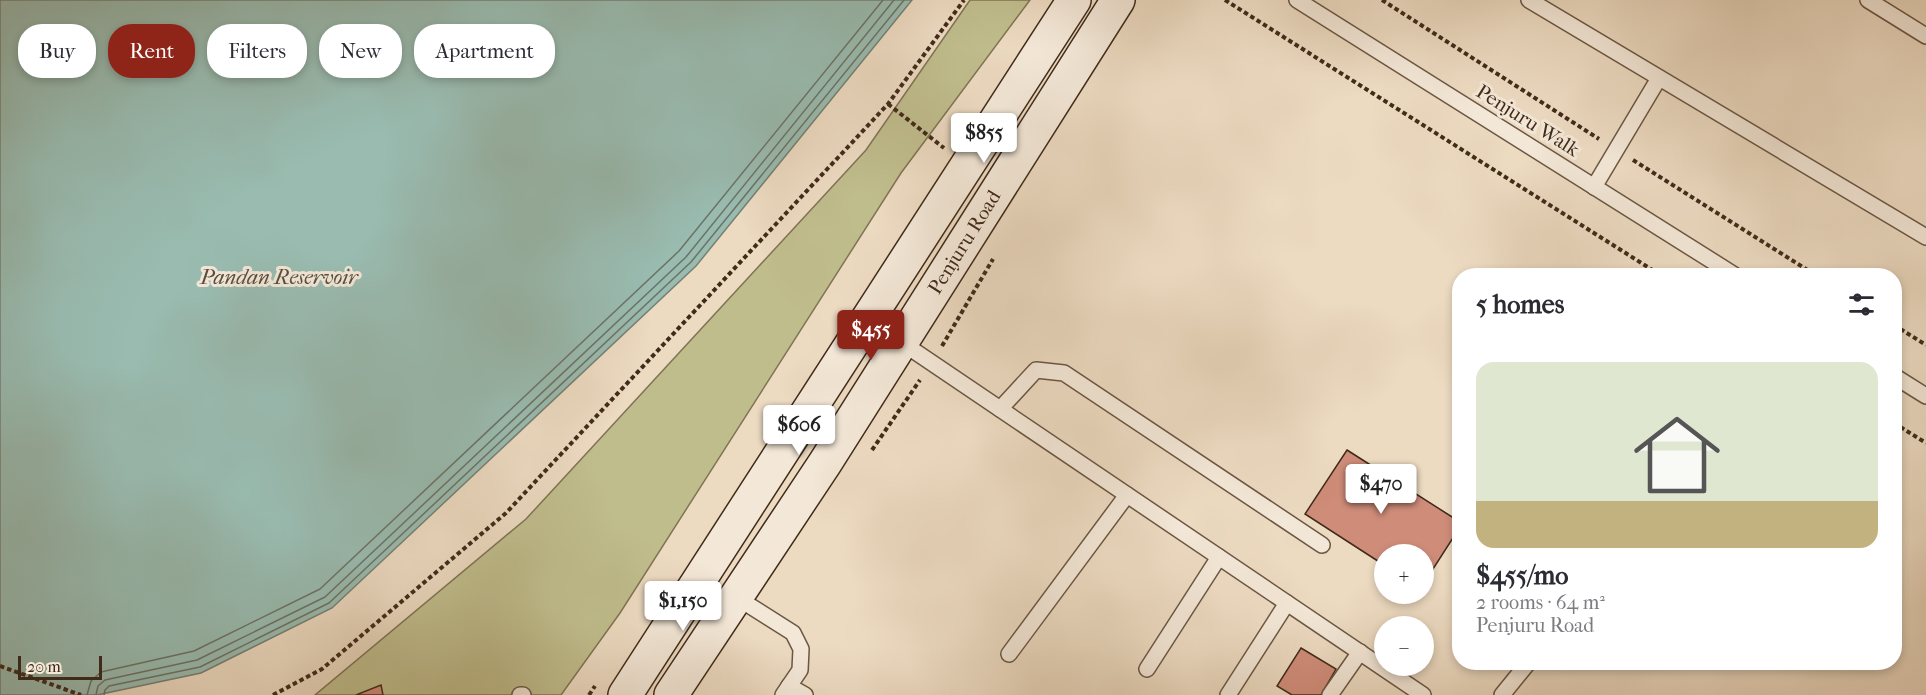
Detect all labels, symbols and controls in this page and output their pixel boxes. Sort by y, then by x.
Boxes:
chip: Buy [18,24,96,78]
chip: Rent [108,24,195,78]
chip: Filters [207,24,307,78]
chip: New [319,24,402,78]
chip: Apartment [414,24,555,78]
street label: Penjuru Walk [1472,80,1584,162]
pin: $855 [948,113,1020,164]
text: $855 [965,121,1003,144]
street label: Penjuru Road [923,185,1006,298]
water label: Pandan Reservoir [199,265,359,289]
icon: filters [1845,288,1878,321]
text: 5 homes [1476,289,1564,320]
pin: $455 [835,310,907,361]
text: $455 [851,318,891,341]
icon: home [1623,401,1731,509]
pin: $606 [763,405,835,456]
text: $606 [777,413,821,436]
pin: $470 [1345,464,1417,515]
text: $470 [1360,472,1402,495]
map controls [1374,544,1434,676]
button: + [1374,544,1434,604]
text: $455/mo [1476,560,1568,591]
pin: $1,150 [634,581,732,632]
text: $1,150 [659,589,707,612]
text: 2 rooms · 64 m² [1476,591,1605,614]
text: Penjuru Road [1476,614,1594,637]
button: − [1374,616,1434,676]
scale bar [18,653,102,680]
text: 20 m [27,657,61,676]

